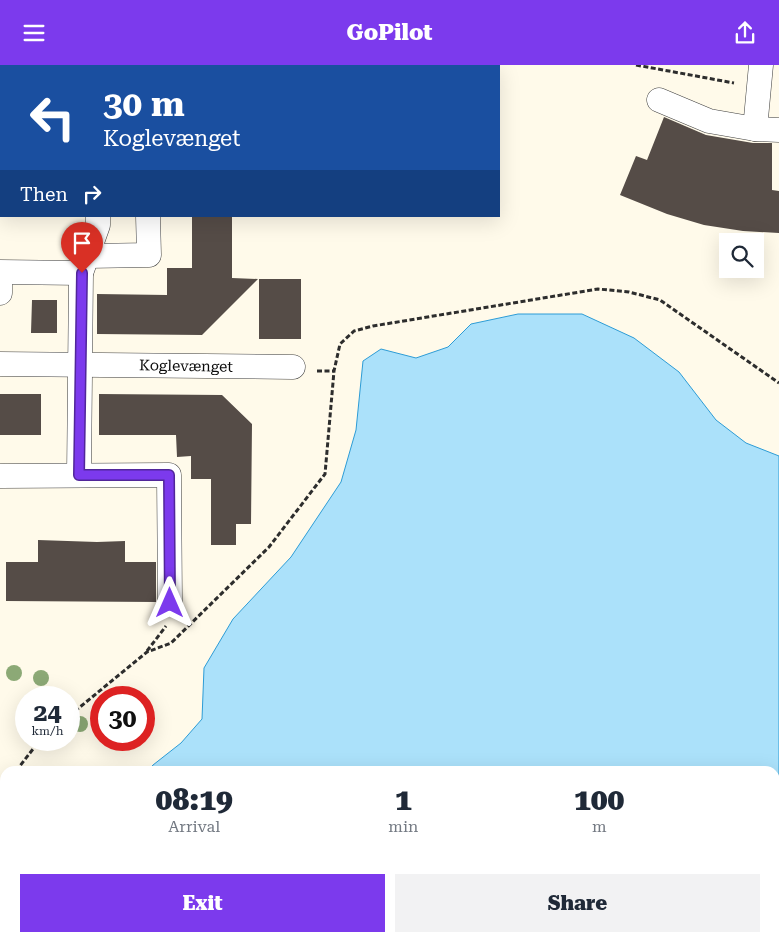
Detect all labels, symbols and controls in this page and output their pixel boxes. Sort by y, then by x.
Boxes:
icon: menu [20,19,48,47]
icon: share [731,19,759,47]
text: GoPilot [346,20,433,45]
text: 30 m [103,84,185,125]
icon: left [20,85,85,150]
text: Koglevænget [103,126,240,151]
icon: right [78,180,106,208]
text: Then [20,183,68,206]
pin [61,222,103,273]
icon: arrive [68,229,96,257]
map controls [719,233,764,278]
button: search [719,233,764,278]
street label: Koglevænget [139,356,233,376]
position arrow [143,576,195,628]
speed limit sign: 30 [90,686,155,751]
text: 24 [33,698,62,727]
text: km/h [31,724,64,738]
text: 08:19 [156,782,233,817]
text: 1 [395,782,412,817]
text: 100 [574,782,624,817]
text: Arrival [168,817,220,836]
text: min [388,817,418,836]
text: m [592,817,606,836]
button: Exit [20,874,385,932]
button: Share [395,874,760,932]

